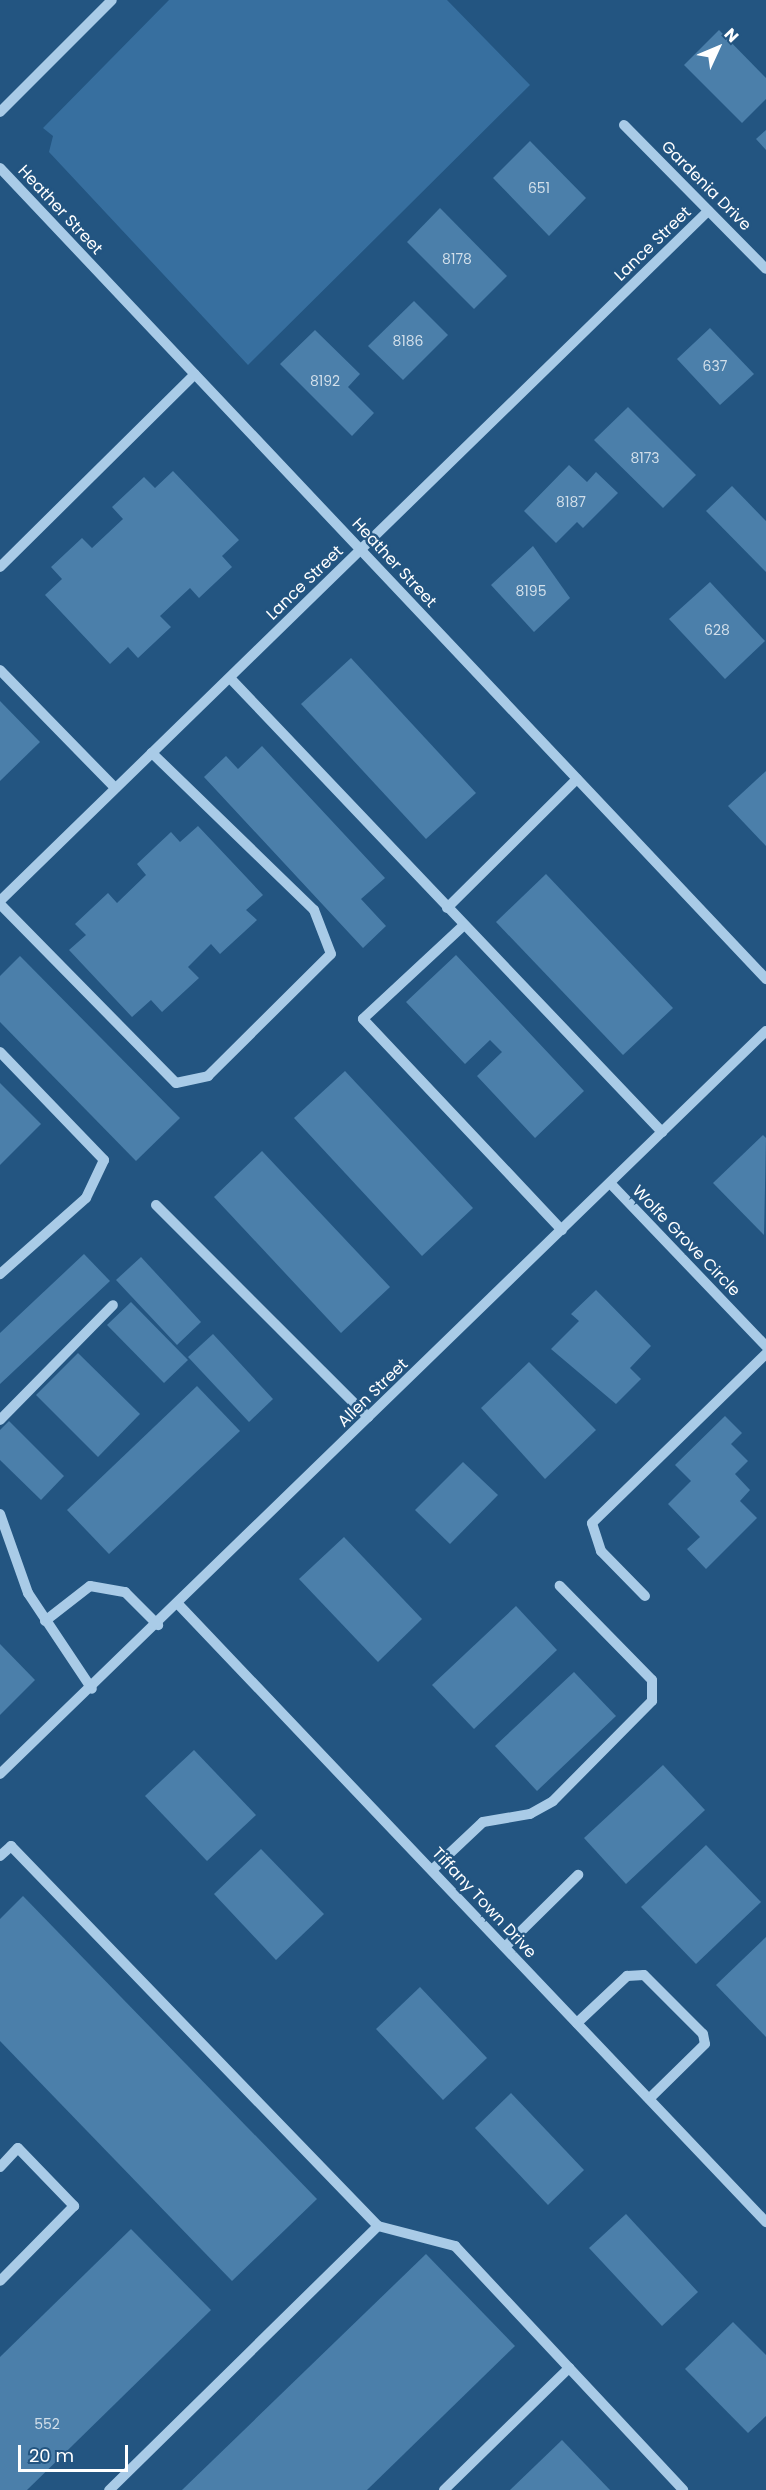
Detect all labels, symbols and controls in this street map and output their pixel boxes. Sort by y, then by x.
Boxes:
north arrow [688,18,748,78]
text: N [719,23,744,47]
street label: Gardenia Drive [657,137,755,235]
street label: Heather Street [14,161,106,259]
house number: 651 [528,180,550,196]
street label: Lance Street [611,203,695,285]
house number: 8178 [442,251,472,267]
house number: 8186 [392,333,424,349]
house number: 637 [703,358,727,374]
house number: 8192 [310,373,340,389]
house number: 8173 [630,450,660,466]
house number: 8187 [556,494,586,510]
street label: Heather Street [348,514,440,612]
street label: Lance Street [263,542,347,624]
house number: 8195 [516,583,546,599]
house number: 628 [704,622,730,638]
street label: Wolfe Grove Circle [628,1181,744,1301]
street label: Allen Street [334,1355,412,1431]
street label: Tiffany Town Drive [428,1844,540,1962]
house number: 552 [34,2416,60,2432]
scale bar [21,2433,130,2471]
text: 20 m [29,2443,74,2468]

